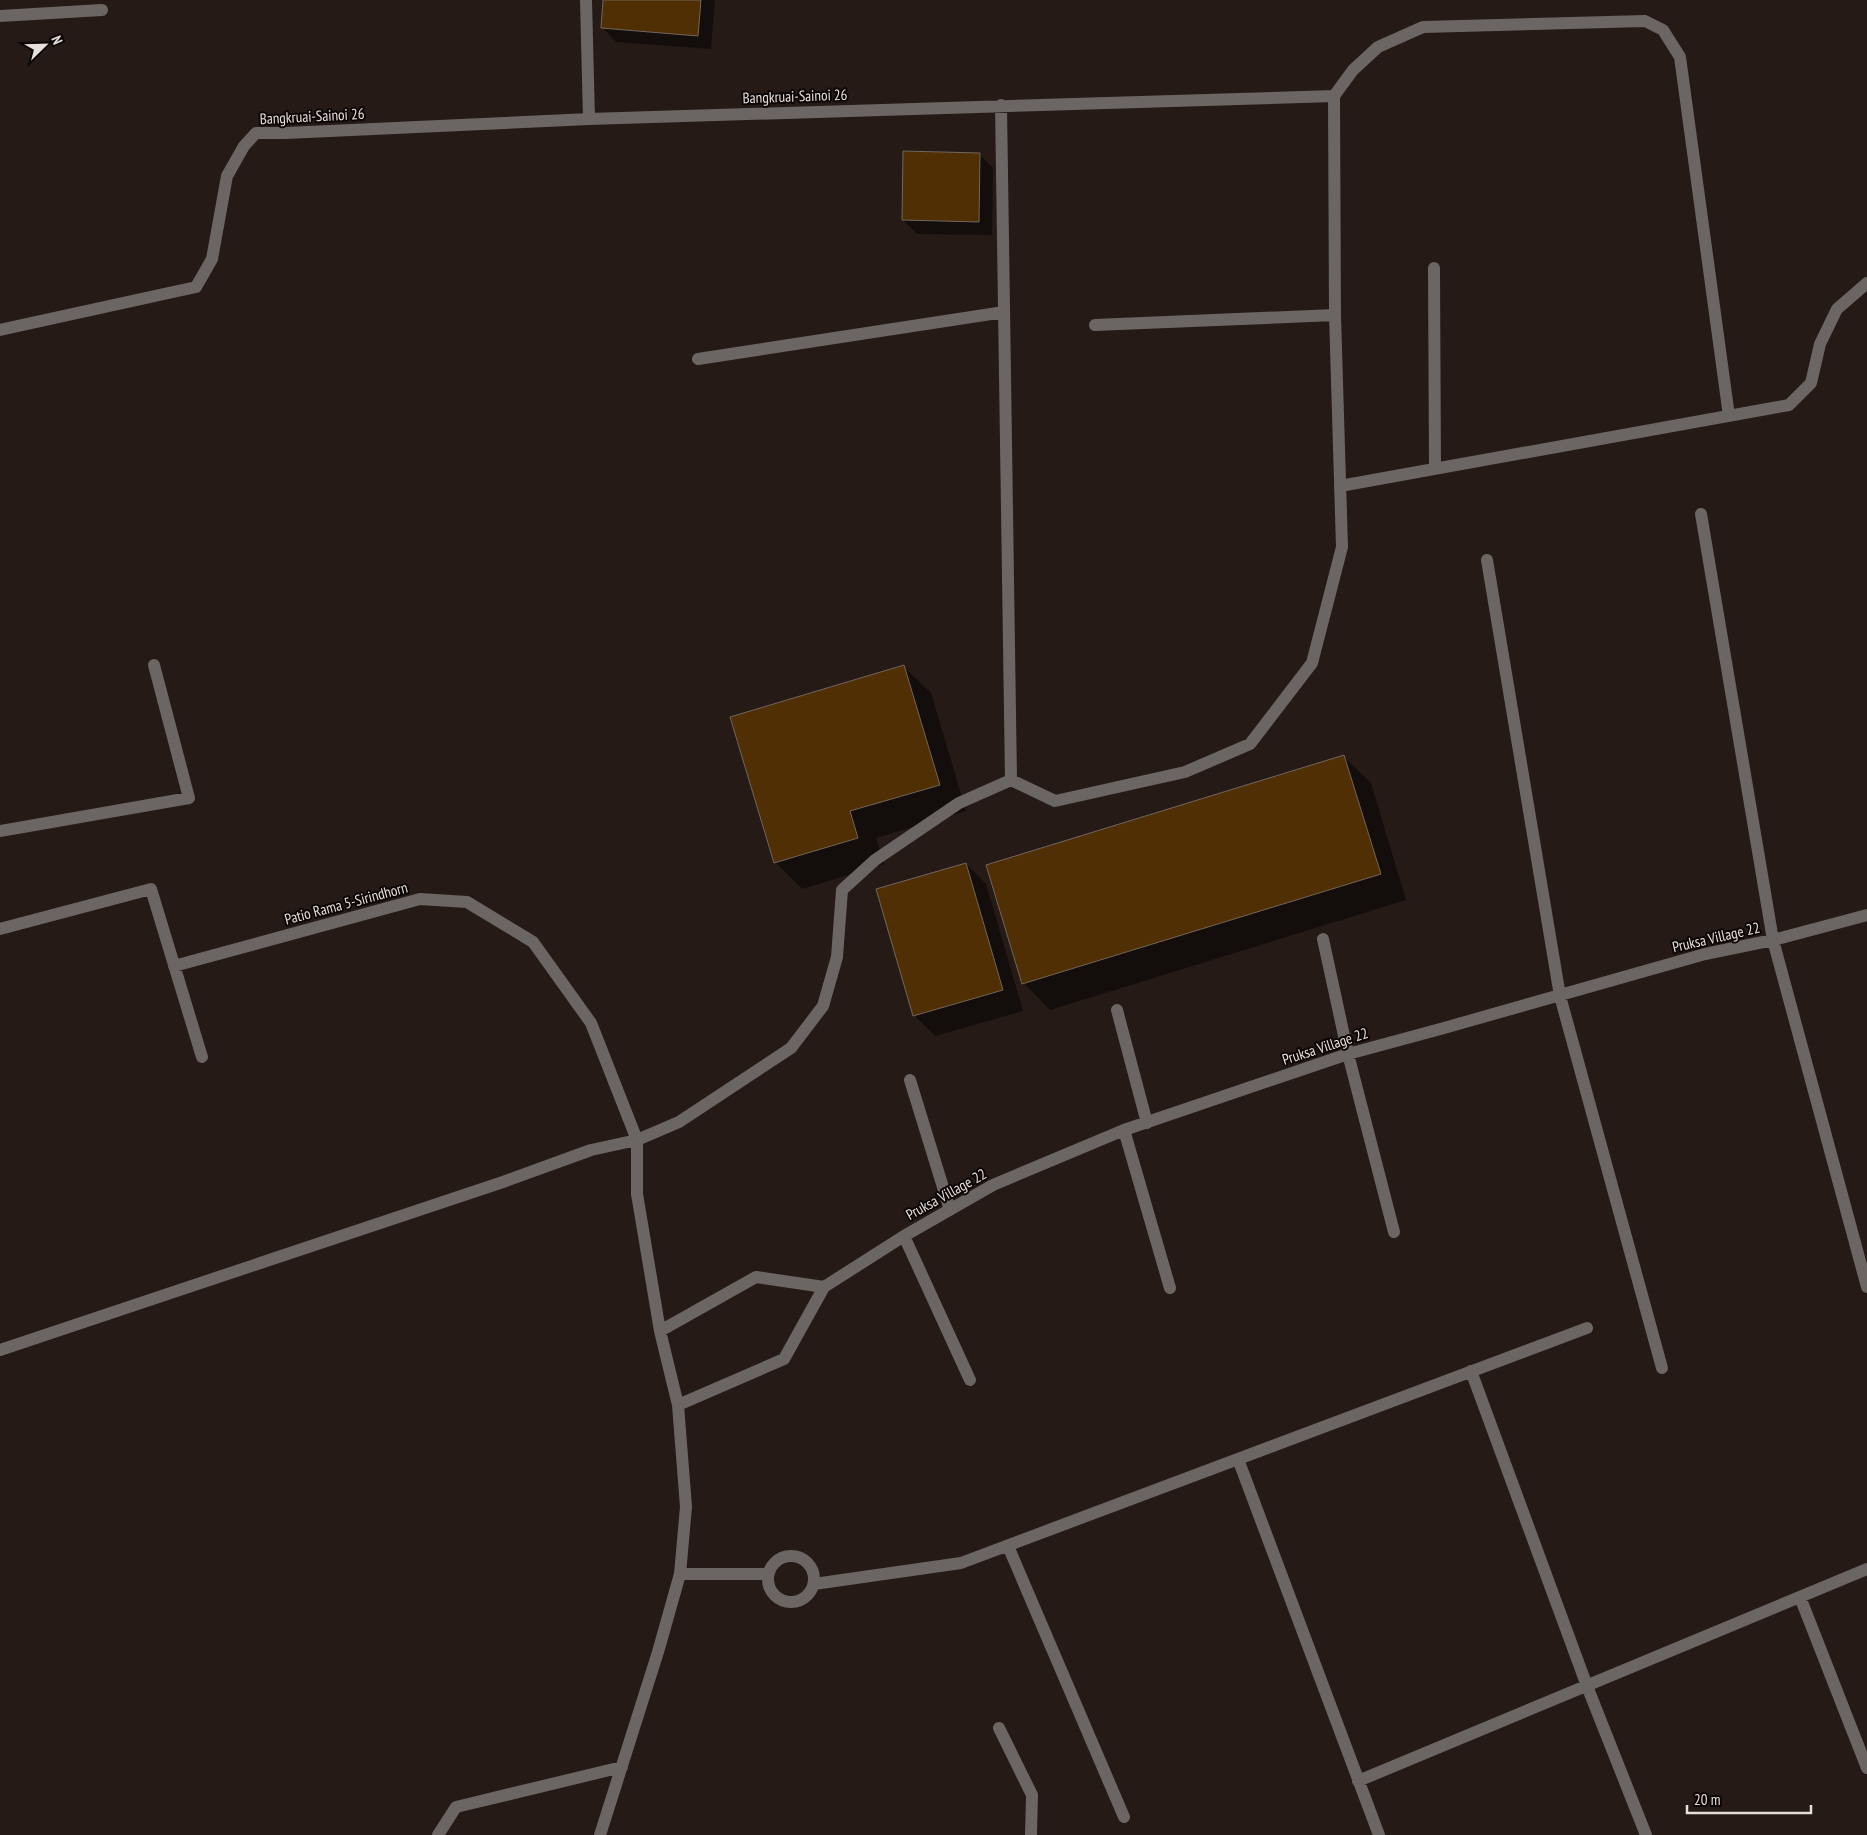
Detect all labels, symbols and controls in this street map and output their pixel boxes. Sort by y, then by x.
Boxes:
north arrow [20,20,70,70]
text: N [47,33,67,47]
street label: Bangkruai-Sainoi 26 [742,85,848,107]
street label: Bangkruai-Sainoi 26 [259,104,365,128]
street label: Patio Rama 5-Sirindhorn [282,877,410,929]
street label: Pruksa Village 22 [1670,918,1762,956]
street label: Pruksa Village 22 [1280,1023,1370,1069]
street label: Pruksa Village 22 [902,1164,990,1224]
scale bar [1687,1782,1811,1814]
text: 20 m [1694,1790,1720,1809]

